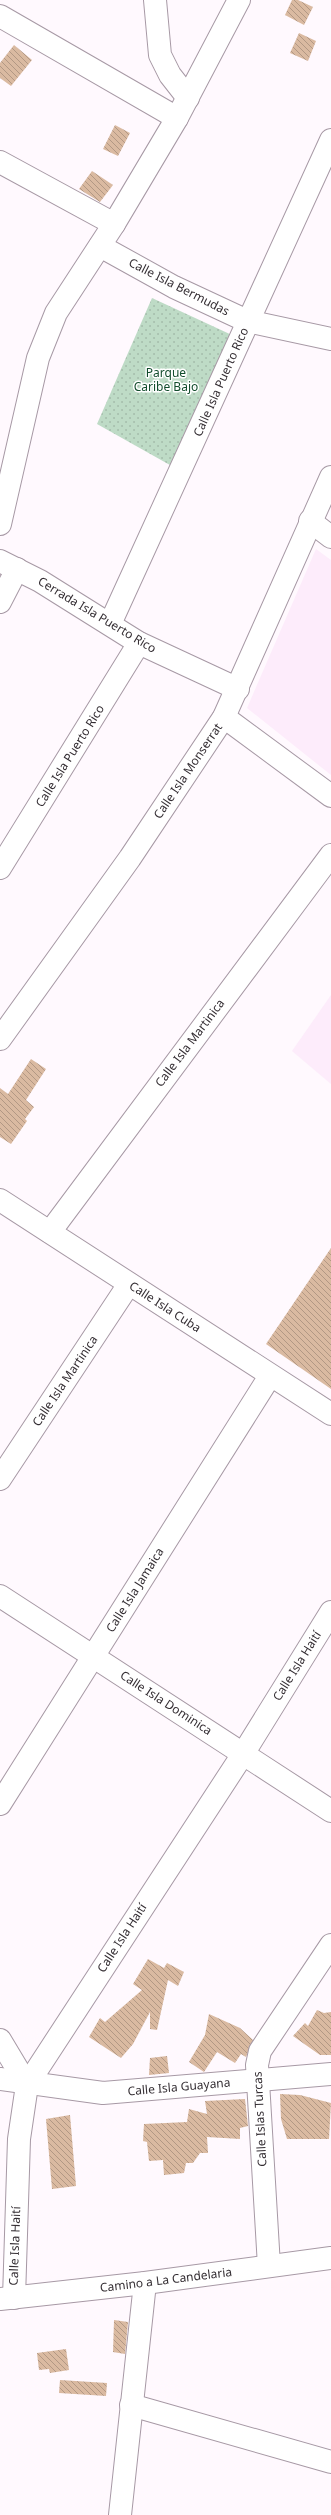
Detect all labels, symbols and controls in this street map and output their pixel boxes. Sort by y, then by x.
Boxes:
street label: Calle Isla Bermudas [126,254,233,319]
street label: Calle Isla Puerto Rico [189,325,252,439]
park label: Parque Caribe Bajo [134,364,198,395]
street label: Cerrada Isla Puerto Rico [35,572,160,657]
street label: Calle Isla Puerto Rico [31,701,108,810]
street label: Calle Isla Monserrat [149,719,226,822]
street label: Calle Isla Martinica [151,995,228,1090]
street label: Calle Isla Cuba [126,1277,204,1336]
street label: Calle Isla Martinica [28,1332,101,1429]
street label: Calle Isla Jamaica [102,1544,167,1635]
street label: Calle Isla Haití [268,1627,325,1704]
street label: Calle Isla Dominica [117,1666,216,1739]
street label: Calle Isla Haití [93,1899,151,1976]
street label: Calle Islas Turcas [249,2071,270,2167]
street label: Calle Isla Guayana [127,2074,231,2099]
street label: Calle Isla Haití [5,2205,24,2286]
street label: Camino a La Candelaria [99,2263,233,2296]

